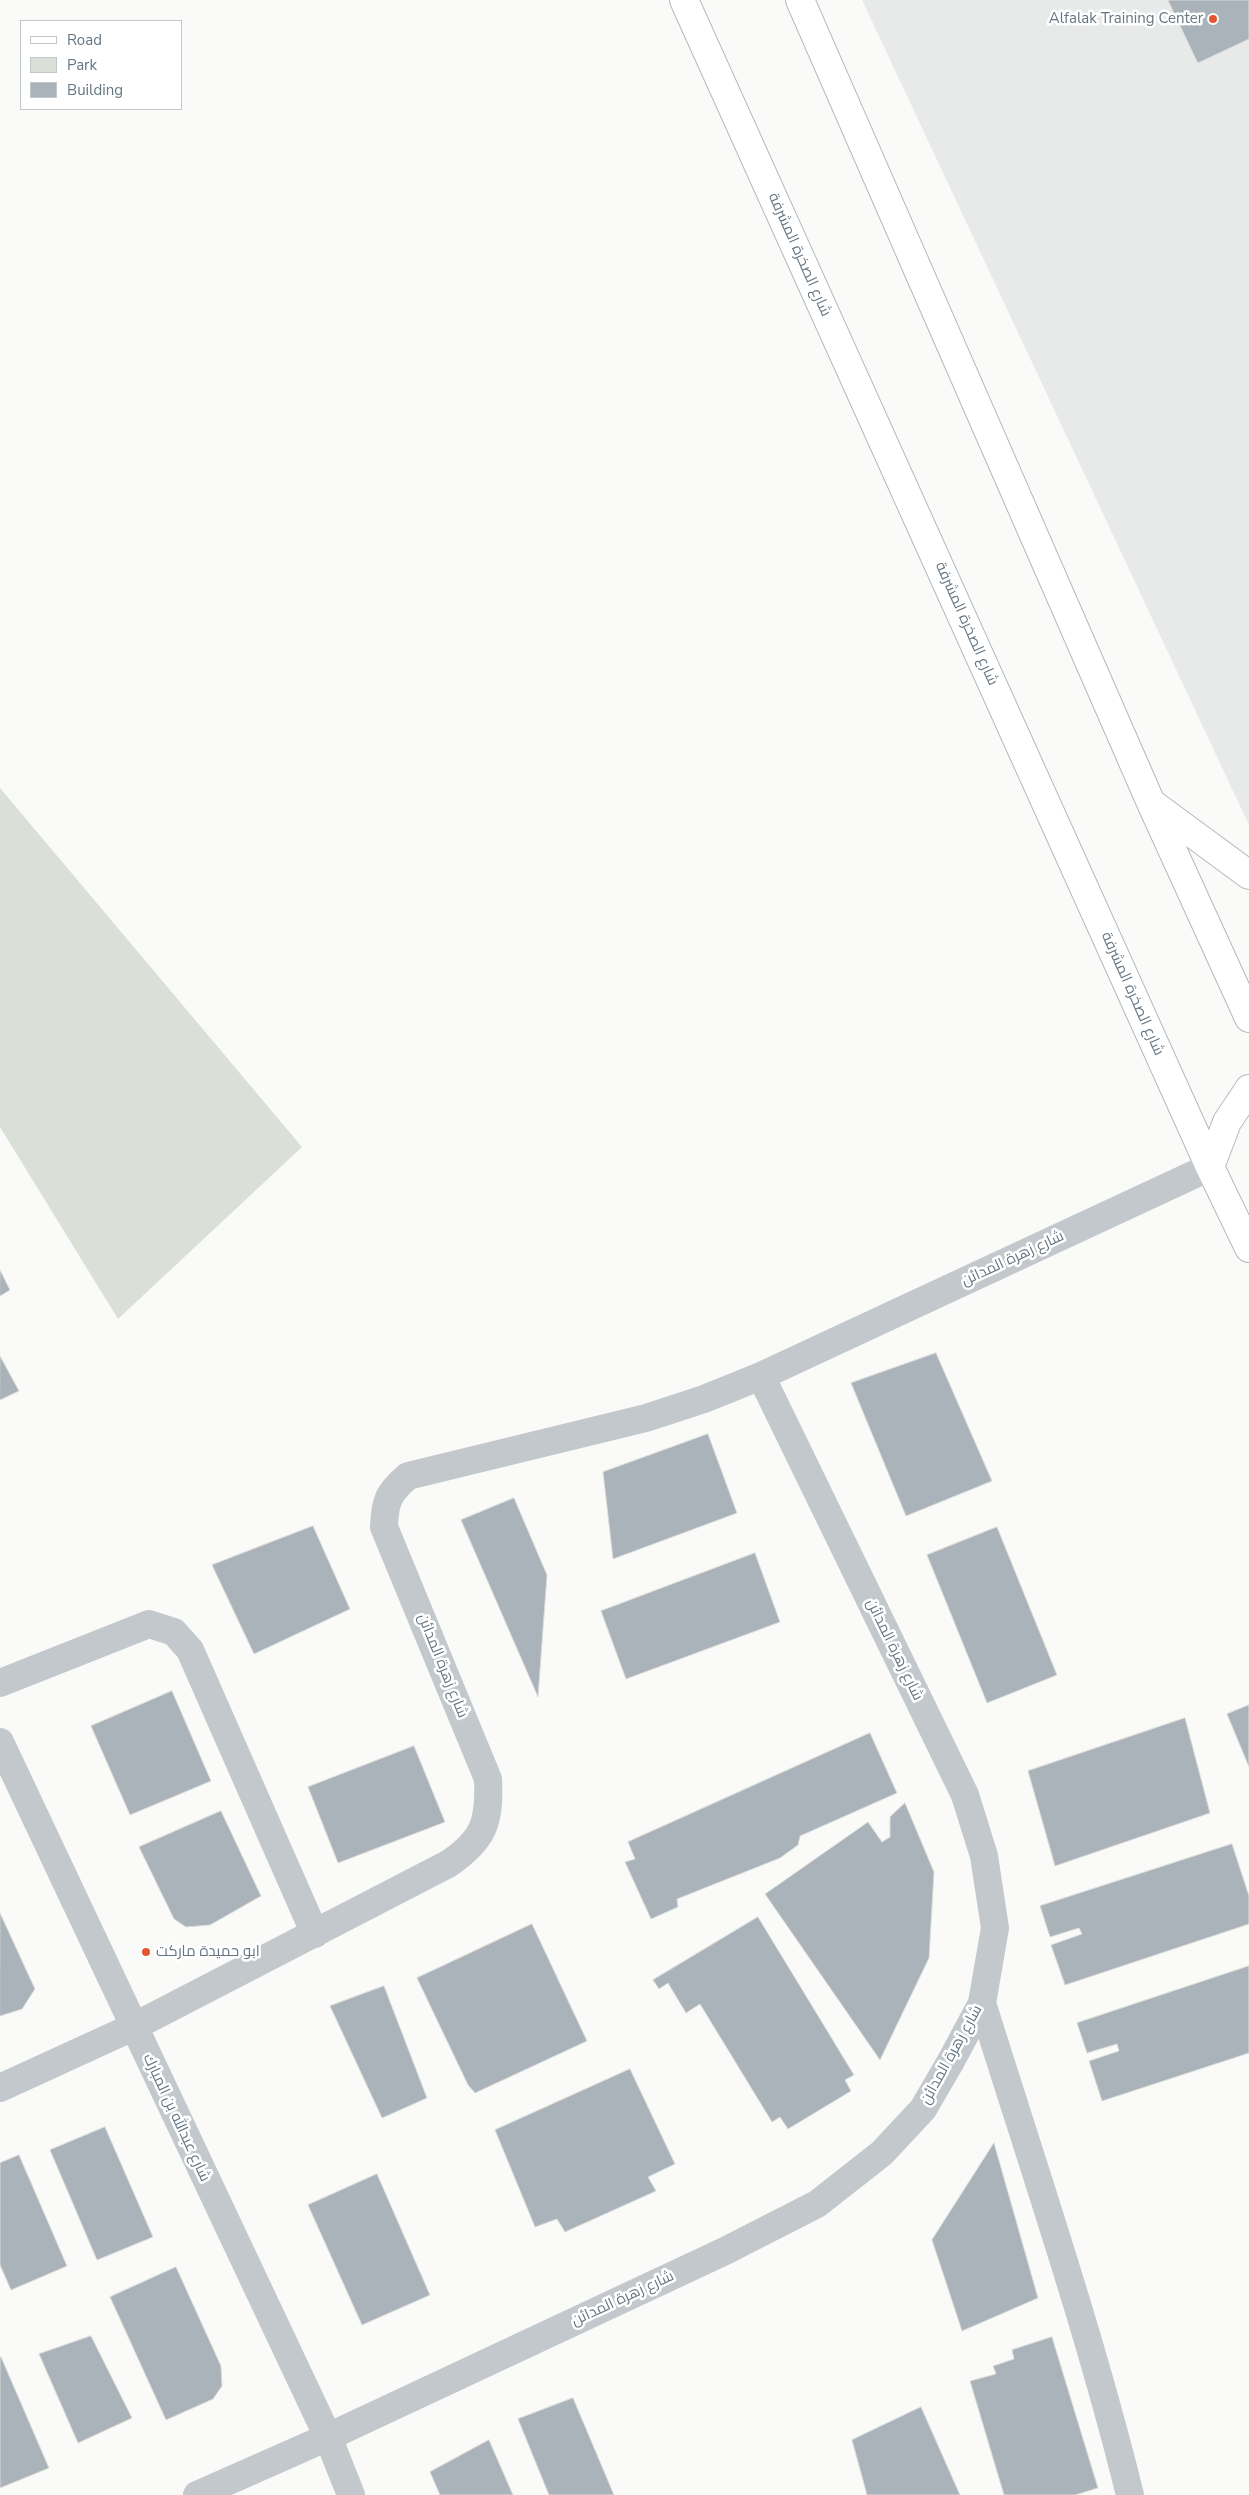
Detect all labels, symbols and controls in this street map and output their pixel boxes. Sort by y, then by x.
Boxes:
place label: Alfalak Training Center [1049,10,1203,28]
marker: Alfalak Training Center [1207,13,1219,25]
legend [20,20,182,110]
text: Road [67,30,102,50]
text: Park [67,55,97,75]
text: Building [67,80,123,100]
street label: شارع الصخرة المشرفة [764,190,834,320]
street label: شارع الصخرة المشرفة [931,559,1001,689]
street label: شارع الصخرة المشرفة [1097,929,1167,1059]
street label: شارع زهرة المدائن [959,1227,1067,1291]
street label: شارع زهرة المدائن [862,1596,926,1704]
street label: شارع زهرة المدائن [413,1611,471,1721]
place label: ابو حميدة ماركت [156,1943,260,1961]
marker: ابو حميدة ماركت [140,1946,152,1958]
street label: شارع زهرة المدائن [917,2002,987,2108]
street label: شارع عبدالله بن المبارك [138,2051,214,2185]
street label: شارع زهرة المدائن [569,2267,677,2331]

